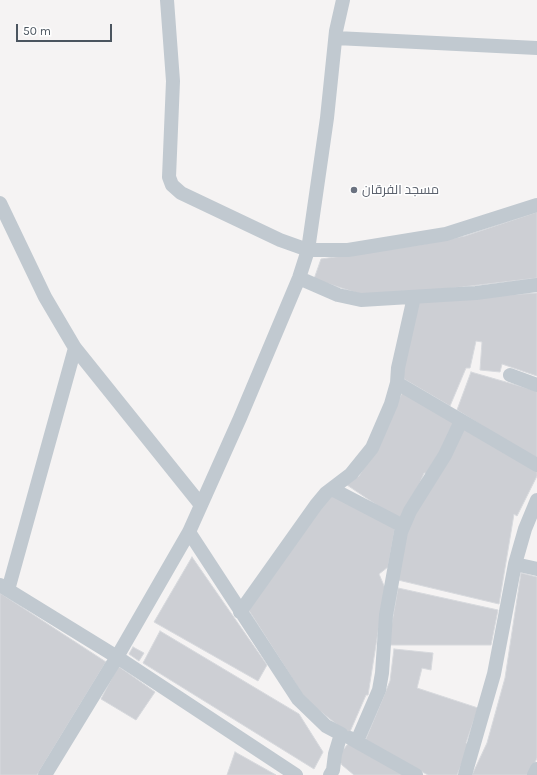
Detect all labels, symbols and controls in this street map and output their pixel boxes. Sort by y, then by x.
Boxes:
scale bar [18,16,114,42]
text: 50 m [23,24,51,38]
place label: مسجد الفرقان [362,182,439,198]
marker: مسجد الفرقان [349,185,359,195]

